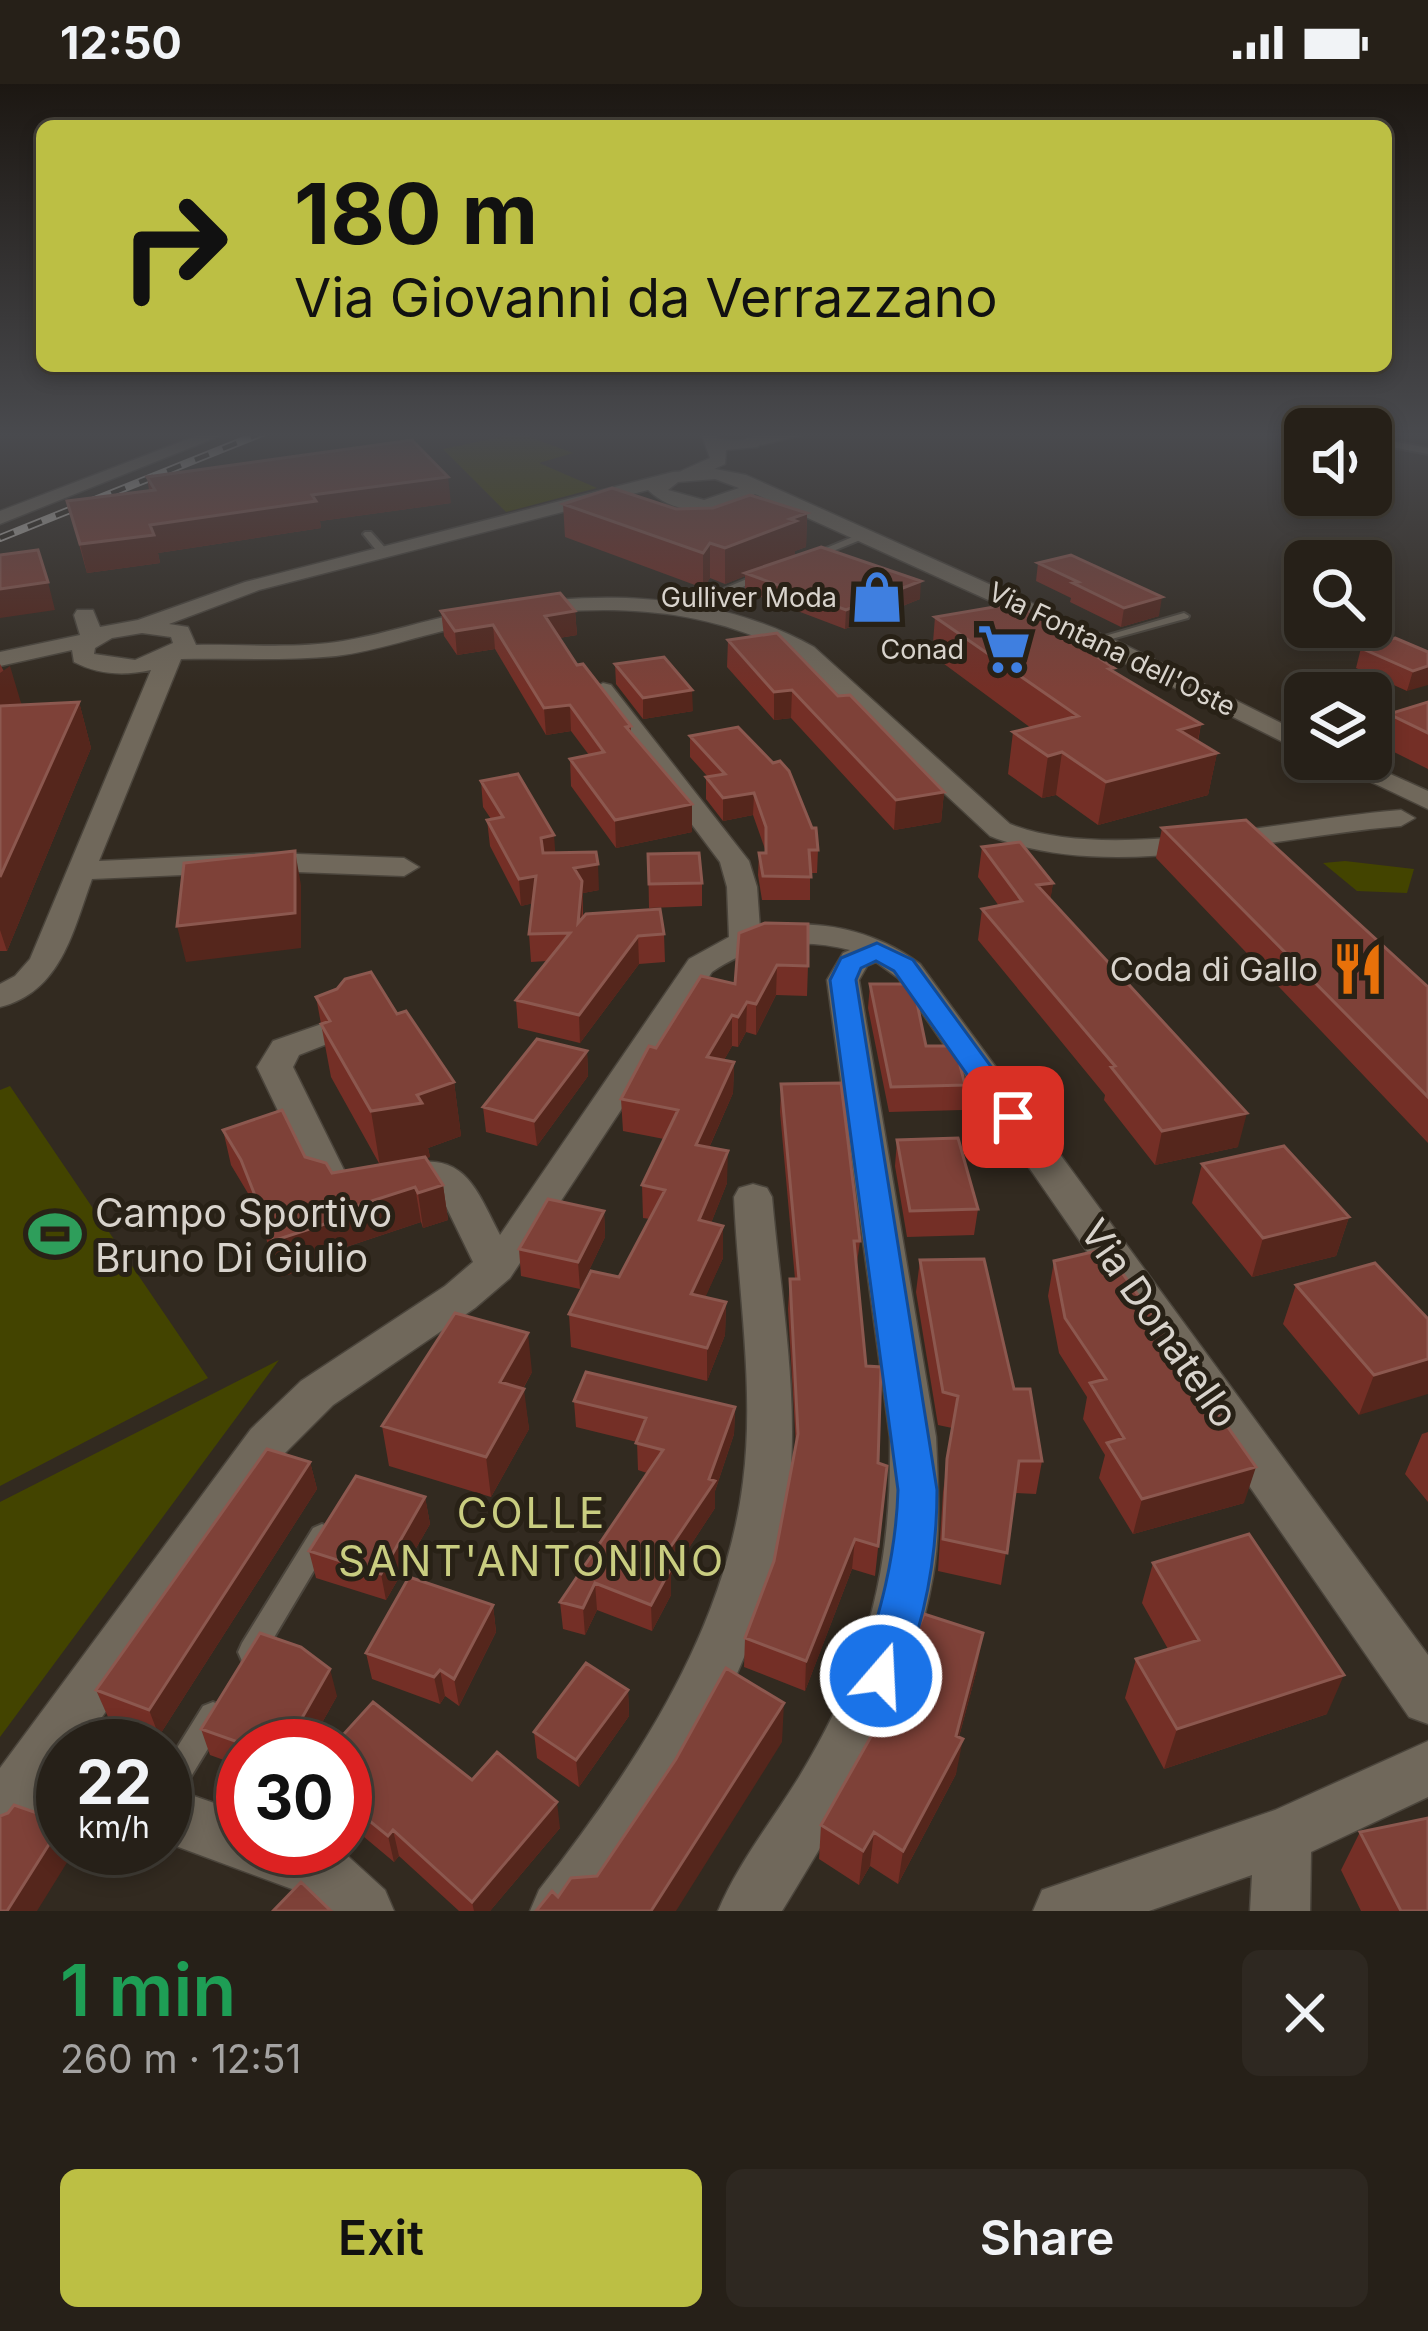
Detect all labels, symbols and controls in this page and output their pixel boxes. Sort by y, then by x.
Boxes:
text: 12:50 [60,15,182,70]
text: 180 m [294,163,538,264]
icon: right [96,168,252,324]
text: Via Giovanni da Verrazzano [294,265,998,330]
map controls [1284,408,1392,780]
button: sound [1284,408,1392,516]
button: search [1284,540,1392,648]
shop icon: Gulliver Moda [848,568,906,626]
street label: Via Fontana dell'Oste [983,575,1241,723]
place label: Gulliver Moda [661,581,837,614]
supermarket icon: Conad [975,620,1033,678]
place label: Conad [880,633,964,666]
button: layers [1284,672,1392,780]
restaurant icon: Coda di Gallo [1329,940,1387,998]
place label: Coda di Gallo [1110,949,1318,989]
pin [962,1066,1064,1168]
icon: arrive [980,1084,1046,1150]
place label: Campo Sportivo Bruno Di Giulio [95,1189,392,1281]
sports icon: Campo Sportivo Bruno Di Giulio [26,1205,84,1263]
street label: Via Donatello [1071,1210,1249,1436]
district label: COLLE SANT'ANTONINO [338,1487,726,1586]
position arrow [818,1613,944,1739]
speed limit sign: 30 [216,1719,372,1875]
text: 22 [76,1746,152,1818]
text: km/h [78,1809,150,1845]
text: 1 min [60,1946,236,2033]
button: close [1242,1950,1368,2076]
text: 260 m · 12:51 [60,2035,301,2082]
button: Exit [60,2169,702,2307]
button: Share [726,2169,1368,2307]

